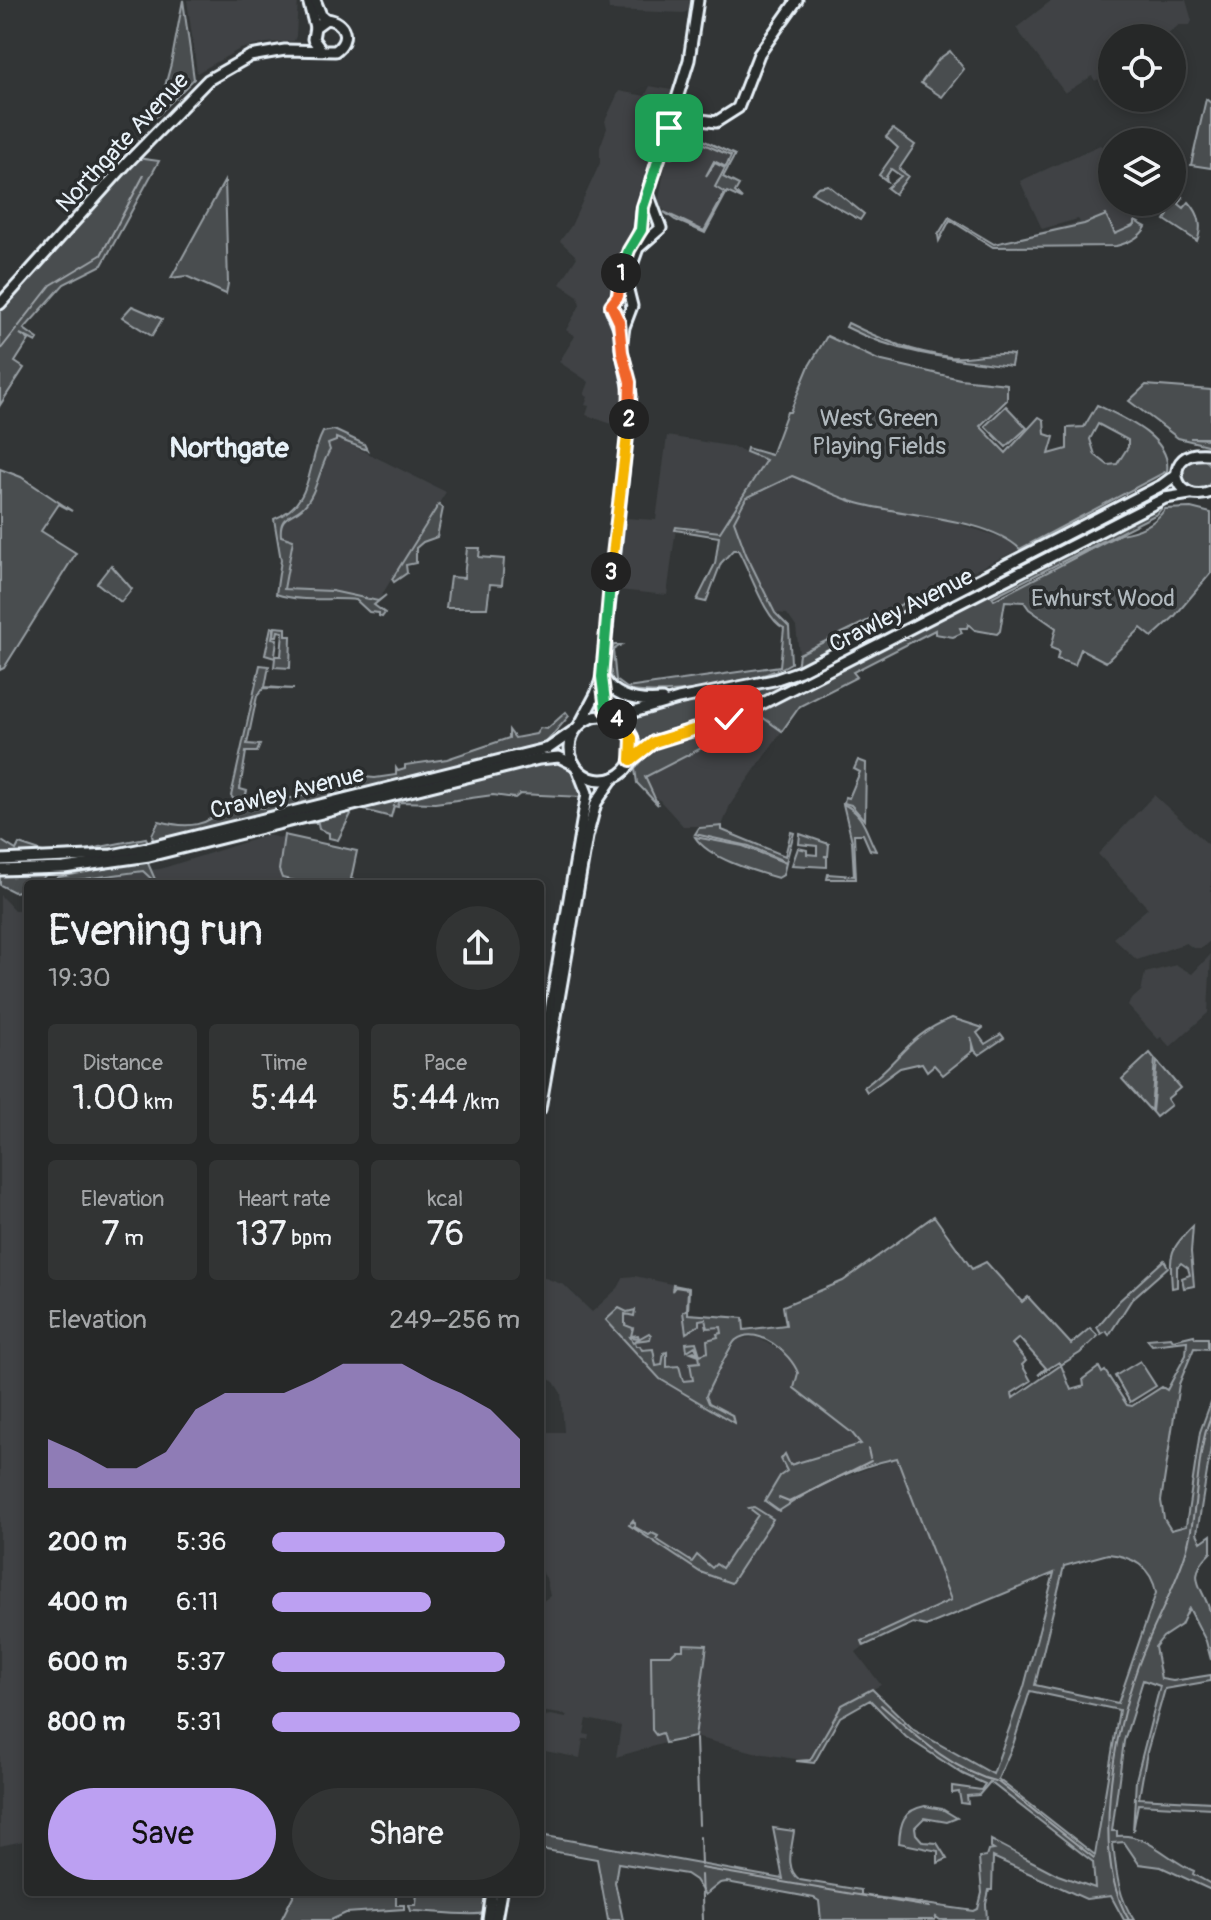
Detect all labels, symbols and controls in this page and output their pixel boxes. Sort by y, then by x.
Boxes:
map controls [1098,24,1186,216]
button: locate [1098,24,1186,112]
street label: Northgate Avenue [50,66,195,219]
pin [635,94,703,162]
icon: arrive [647,106,691,150]
button: layers [1098,128,1186,216]
pin: 1 [601,253,641,293]
text: 1 [617,259,625,287]
pin: 2 [609,399,649,439]
park label: West Green Playing Fields [812,404,946,461]
text: 2 [623,405,635,433]
district label: Northgate [169,431,290,466]
pin: 3 [591,552,631,592]
text: 3 [605,558,617,586]
street label: Crawley Avenue [824,562,978,659]
park label: Ewhurst Wood [1031,584,1175,613]
pin [695,685,763,753]
icon: check [707,697,751,741]
pin: 4 [597,699,637,739]
text: 4 [611,705,623,733]
street label: Crawley Avenue [207,759,367,826]
text: Evening run [48,904,263,959]
button: share [436,906,520,990]
text: 19:30 [48,962,111,994]
text: Distance [82,1049,163,1077]
text: Time [261,1049,307,1077]
text: Pace [424,1049,467,1077]
text: 1.00 [72,1077,140,1120]
text: 5:44 [251,1077,317,1120]
text: 5:44 [391,1077,458,1120]
text: km [140,1088,173,1116]
text: /km [458,1088,499,1116]
text: Elevation [81,1185,165,1213]
text: Heart rate [238,1185,330,1213]
text: kcal [427,1185,463,1213]
text: 7 [102,1213,120,1256]
text: 137 [236,1213,286,1256]
text: 76 [426,1213,464,1256]
text: m [120,1224,144,1252]
text: bpm [286,1224,332,1252]
text: Elevation [48,1304,147,1336]
text: 249–256 m [389,1304,520,1336]
text: 200 m [48,1526,127,1558]
text: 5:36 [176,1526,227,1558]
text: 400 m [48,1586,127,1618]
text: 6:11 [176,1586,218,1618]
text: 600 m [48,1646,127,1678]
text: 5:37 [176,1646,225,1678]
text: 800 m [48,1706,125,1738]
text: 5:31 [176,1706,222,1738]
button: Save [48,1788,276,1880]
button: Share [292,1788,520,1880]

